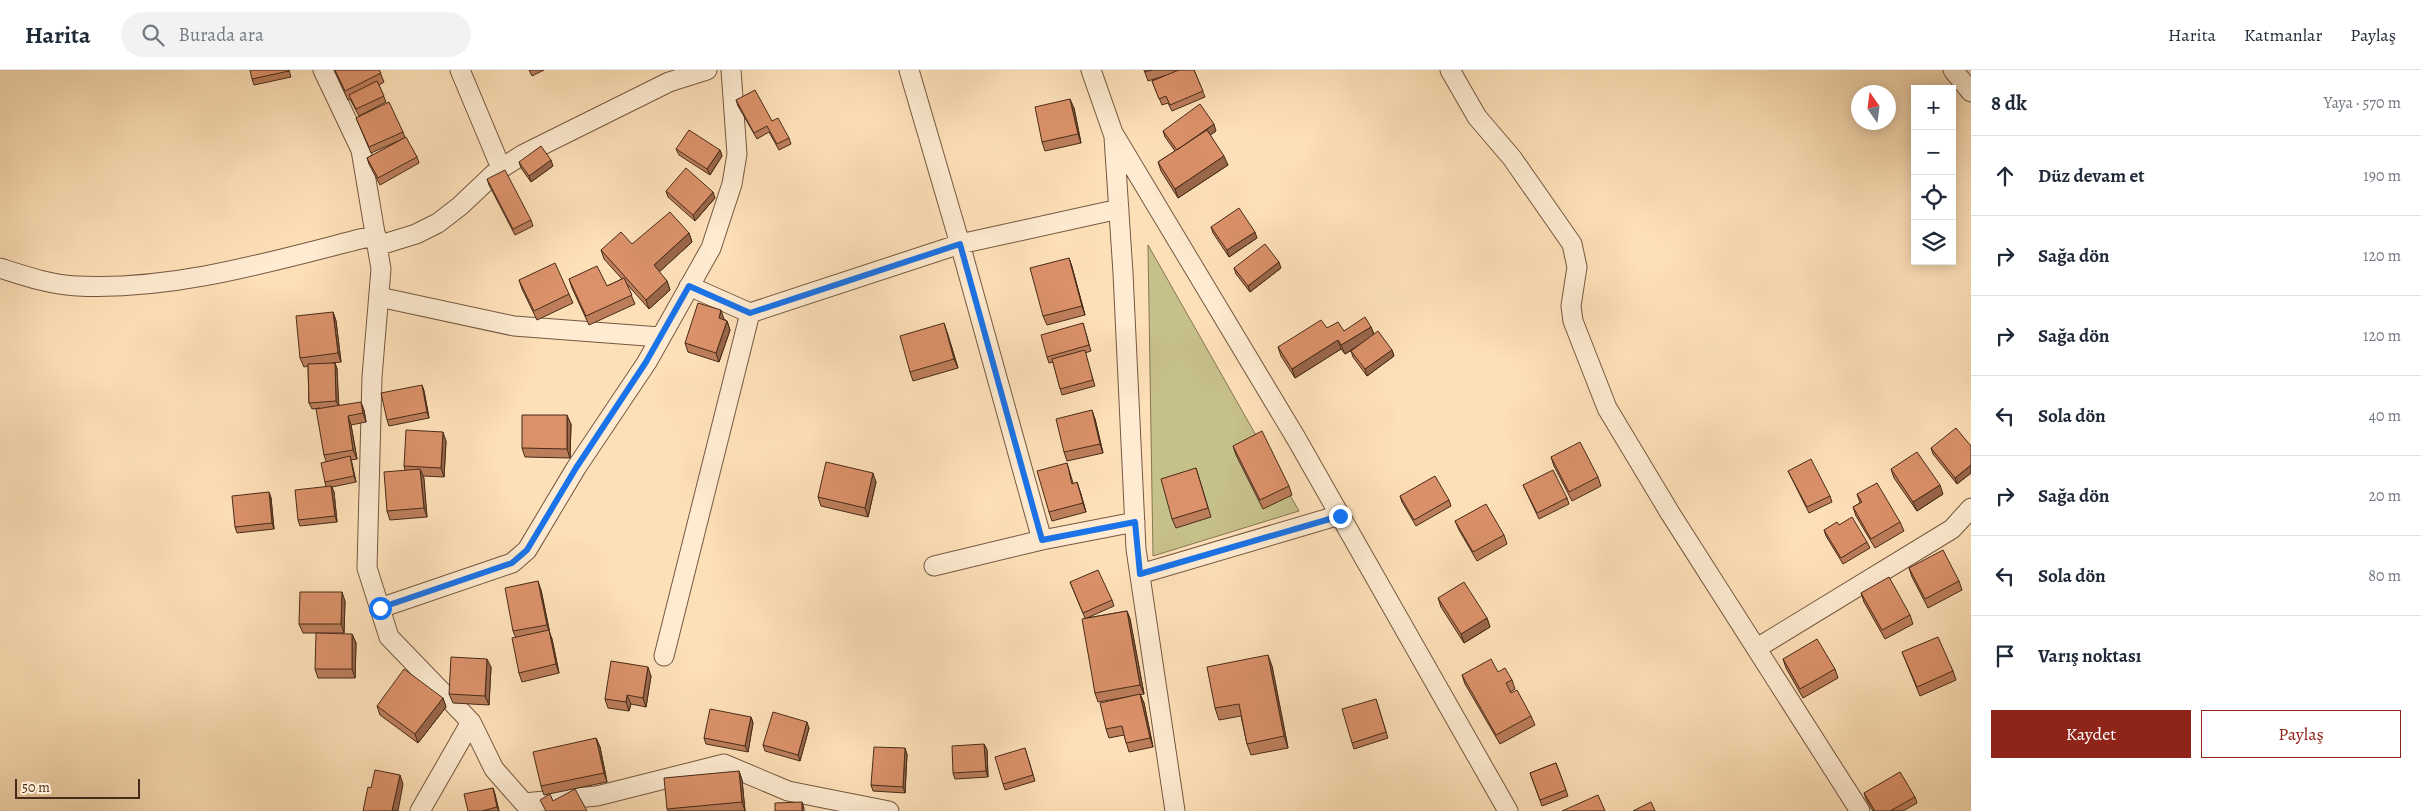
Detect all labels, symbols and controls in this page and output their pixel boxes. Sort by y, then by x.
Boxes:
search box [121,12,471,57]
text: Harita [25,19,91,51]
icon: search [139,21,167,49]
text: Burada ara [179,22,264,48]
text: Harita [2168,23,2216,47]
text: Katmanlar [2244,23,2322,47]
text: Paylaş [2350,23,2396,47]
north arrow [1851,85,1896,130]
map controls [1911,85,1956,265]
button: + [1911,85,1956,130]
text: 8 dk [1991,89,2027,117]
text: Yaya · 570 m [2324,92,2401,114]
button: − [1911,130,1956,175]
icon: ahead [1991,162,2019,190]
text: Düz devam et [2038,163,2145,189]
text: 190 m [2363,165,2401,187]
button: locate [1911,175,1956,220]
button: layers [1911,220,1956,265]
icon: right [1991,242,2019,270]
text: Sağa dön [2038,243,2110,269]
text: 120 m [2363,245,2401,267]
icon: right [1991,322,2019,350]
text: Sağa dön [2038,323,2110,349]
text: 120 m [2363,325,2401,347]
icon: left [1991,402,2019,430]
text: Sola dön [2038,403,2106,429]
text: 40 m [2369,405,2401,427]
icon: right [1991,482,2019,510]
text: Sağa dön [2038,483,2110,509]
text: 20 m [2368,485,2401,507]
route end [1329,505,1352,528]
icon: left [1991,562,2019,590]
text: Sola dön [2038,563,2106,589]
text: 80 m [2368,565,2401,587]
route start [369,597,392,620]
icon: arrive [1991,642,2019,670]
text: Varış noktası [2038,643,2141,669]
button: Kaydet [1991,710,2191,758]
button: Paylaş [2201,710,2401,758]
scale bar [15,776,140,799]
text: 50 m [22,778,50,797]

